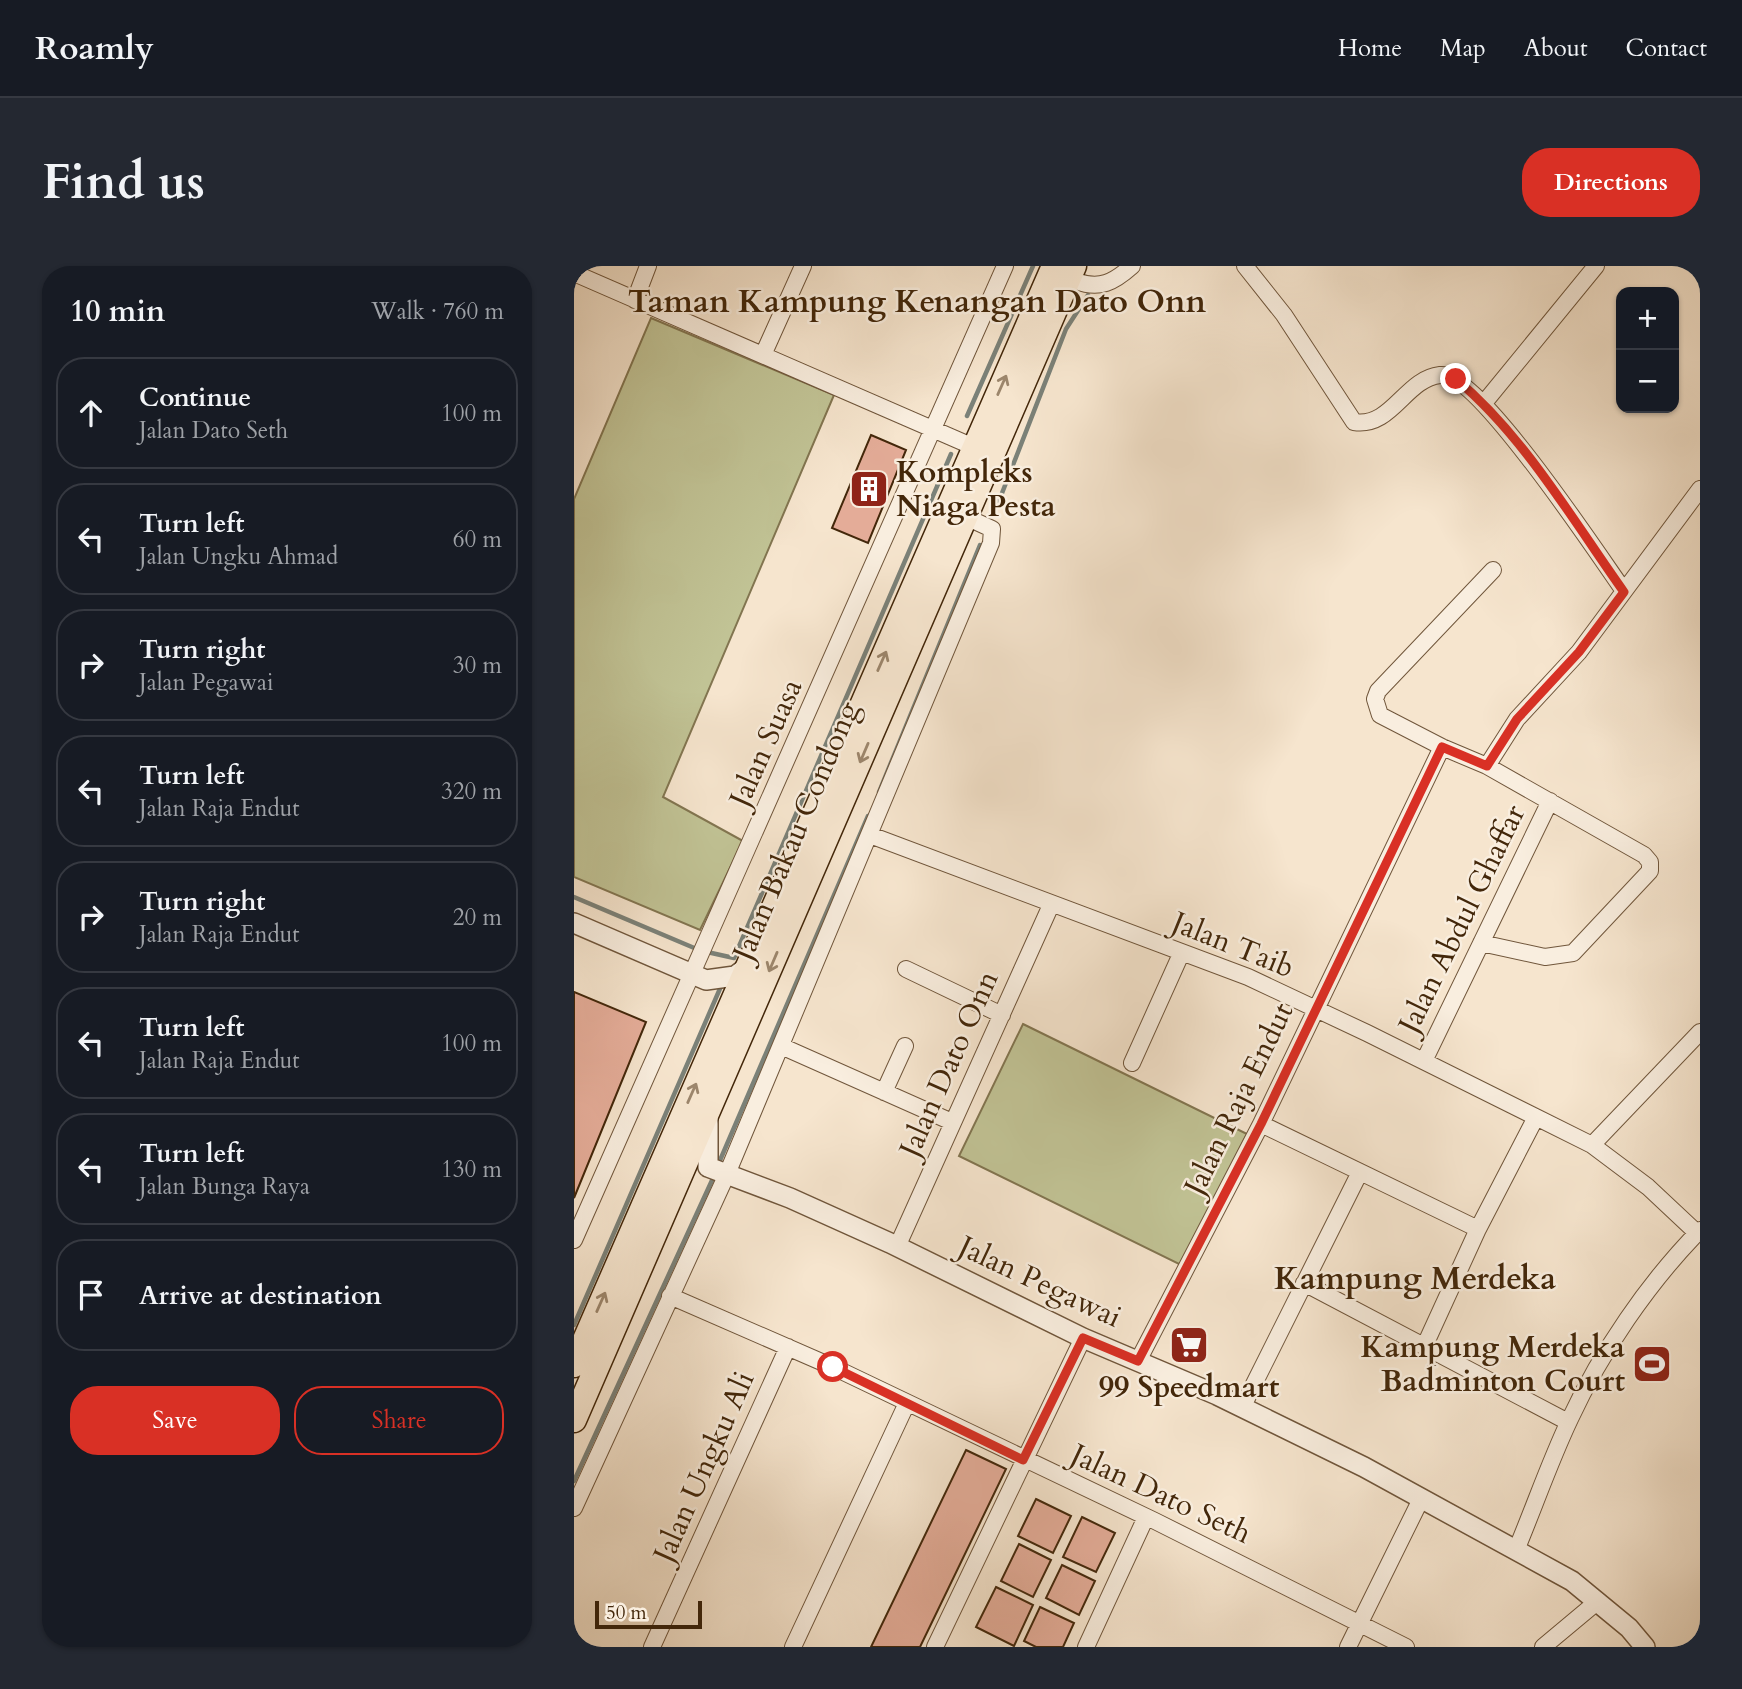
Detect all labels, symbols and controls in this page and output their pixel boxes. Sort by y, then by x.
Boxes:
text: Roamly [35,26,154,71]
text: Home [1338,32,1402,65]
text: Map [1440,32,1486,65]
text: About [1524,32,1588,65]
text: Contact [1626,32,1707,65]
button: Directions [1522,148,1700,217]
text: Find us [42,149,205,216]
district label: Taman Kampung Kenangan Dato Onn [628,280,1207,324]
map controls [1616,287,1679,413]
button: + [1616,287,1679,350]
text: 10 min [70,291,165,332]
text: Walk · 760 m [371,296,504,327]
button: − [1616,350,1679,413]
route end [1440,363,1471,394]
one-way arrow [996,374,1009,396]
text: Continue [139,380,251,415]
icon: ahead [72,394,110,432]
text: 100 m [441,398,502,429]
text: Jalan Dato Seth [139,415,288,446]
place label: Kompleks Niaga Pesta [896,452,1056,527]
building icon: Kompleks Niaga Pesta [848,468,890,510]
text: Turn left [139,506,244,541]
icon: left [72,520,110,558]
text: 60 m [453,524,502,555]
text: Jalan Ungku Ahmad [139,541,338,572]
text: Turn right [139,632,266,667]
icon: right [72,646,110,684]
text: 30 m [453,650,502,681]
one-way arrow [876,650,889,672]
text: Jalan Pegawai [139,667,274,698]
street label: Jalan Suasa [718,672,812,817]
street label: Jalan Bakau Condong [721,695,869,971]
one-way arrow [857,742,870,763]
text: Turn left [139,758,244,793]
icon: left [72,772,110,810]
text: 320 m [441,776,502,807]
text: Jalan Raja Endut [139,793,300,824]
street label: Jalan Abdul Ghaffar [1387,798,1535,1044]
text: Turn right [139,884,266,919]
icon: right [72,898,110,936]
street label: Jalan Taib [1162,900,1300,988]
text: 20 m [453,902,502,933]
text: Jalan Raja Endut [139,919,300,950]
one-way arrow [766,951,779,972]
street label: Jalan Dato Onn [888,964,1008,1167]
street label: Jalan Raja Endut [1173,995,1304,1206]
text: Turn left [139,1010,244,1045]
icon: left [72,1024,110,1062]
text: 100 m [441,1028,502,1059]
text: Jalan Raja Endut [139,1045,300,1076]
one-way arrow [686,1083,699,1105]
text: Turn left [139,1136,244,1171]
icon: left [72,1150,110,1188]
text: 130 m [441,1154,502,1185]
text: Jalan Bunga Raya [139,1171,310,1202]
street label: Jalan Pegawai [948,1225,1128,1338]
district label: Kampung Merdeka [1274,1257,1556,1301]
icon: arrive [72,1276,110,1314]
text: Arrive at destination [139,1278,382,1313]
one-way arrow [595,1292,608,1313]
supermarket icon: 99 Speedmart [1168,1324,1210,1366]
place label: Kampung Merdeka Badminton Court [1361,1327,1625,1402]
sports icon: Kampung Merdeka Badminton Court [1631,1343,1673,1385]
route start [817,1351,848,1382]
street label: Jalan Ungku Ali [642,1365,764,1573]
place label: 99 Speedmart [1099,1367,1280,1408]
button: Save [70,1386,280,1455]
button: Share [294,1386,504,1455]
street label: Jalan Dato Seth [1061,1433,1258,1554]
scale bar [595,1598,702,1630]
text: 50 m [606,1600,647,1626]

